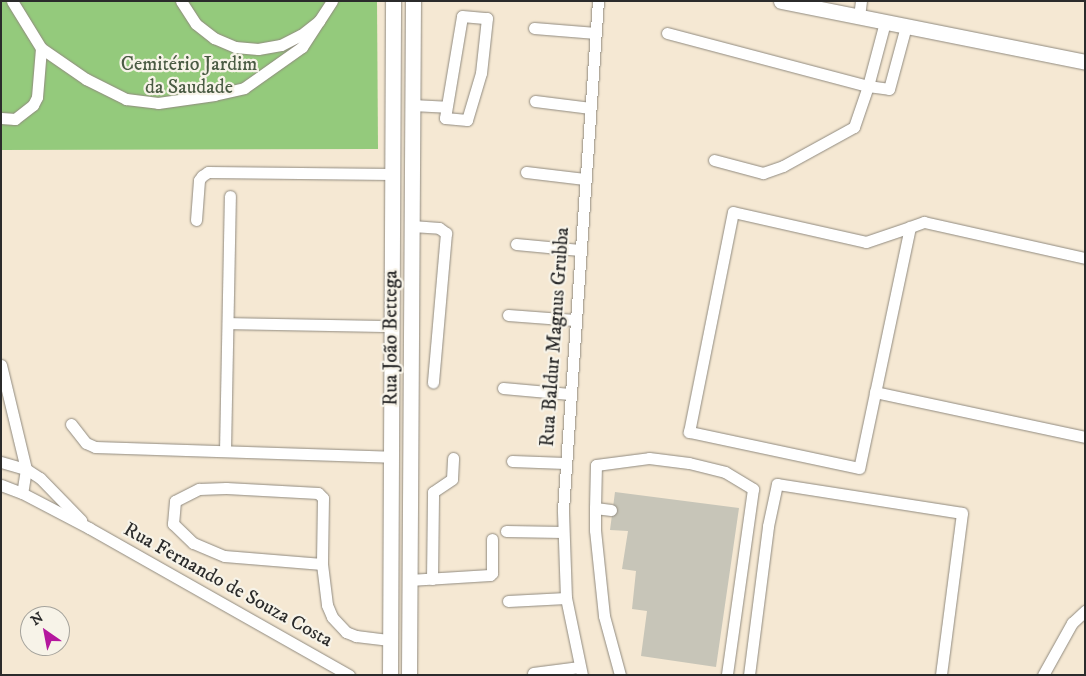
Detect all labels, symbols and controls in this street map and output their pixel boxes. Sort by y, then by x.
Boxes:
park label: Cemitério Jardim da Saudade [121,52,257,99]
street label: Rua Baldur Magnus Grubba [535,226,575,448]
street label: Rua João Bettega [379,270,403,406]
street label: Rua Fernando de Souza Costa [119,518,337,652]
north arrow [20,606,70,656]
text: N [28,609,47,630]

